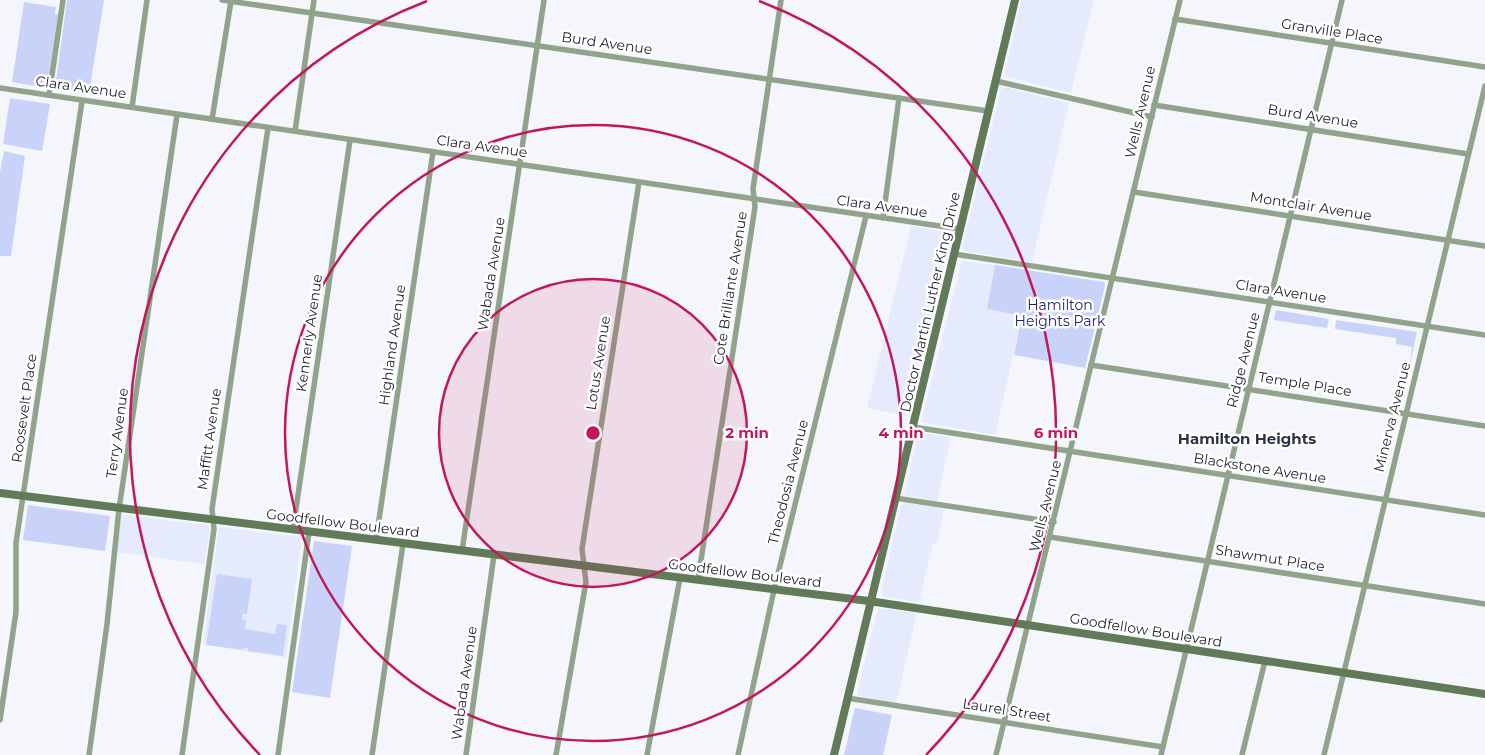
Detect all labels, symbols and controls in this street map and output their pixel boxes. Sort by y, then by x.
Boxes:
street label: Granville Place [1280,14,1384,48]
street label: Burd Avenue [560,28,654,58]
street label: Wells Avenue [1121,64,1159,160]
street label: Clara Avenue [34,72,128,102]
street label: Burd Avenue [1266,100,1360,132]
street label: Clara Avenue [435,131,529,161]
street label: Montclair Avenue [1249,188,1373,224]
street label: Doctor Martin Luther King Drive [896,190,964,414]
street label: Clara Avenue [835,191,929,221]
street label: Cote Brilliante Avenue [709,210,751,366]
street label: Wabada Avenue [473,216,509,332]
street label: Kennerly Avenue [292,273,326,393]
street label: Clara Avenue [1234,275,1328,307]
street label: Highland Avenue [375,283,409,407]
park label: Hamilton Heights Park [1015,296,1106,330]
street label: Ridge Avenue [1222,310,1264,410]
street label: Lotus Avenue [582,315,614,411]
street label: Roosevelt Place [7,352,41,464]
street label: Minerva Avenue [1370,360,1414,474]
street label: Temple Place [1257,368,1353,400]
street label: Terry Avenue [102,387,132,479]
street label: Maffitt Avenue [193,387,225,491]
street label: Theodosia Avenue [764,418,812,546]
text: 2 min [725,423,769,442]
text: 4 min [878,423,924,442]
text: 6 min [1034,423,1078,442]
centre of rings [584,424,602,442]
district label: Hamilton Heights [1178,429,1316,448]
street label: Blackstone Avenue [1192,449,1328,487]
street label: Wells Avenue [1025,458,1065,554]
street label: Goodfellow Boulevard [265,505,421,541]
street label: Shawmut Place [1214,540,1326,576]
street label: Goodfellow Boulevard [667,555,823,591]
street label: Goodfellow Boulevard [1068,609,1224,651]
street label: Wabada Avenue [447,625,481,741]
street label: Laurel Street [961,694,1053,726]

